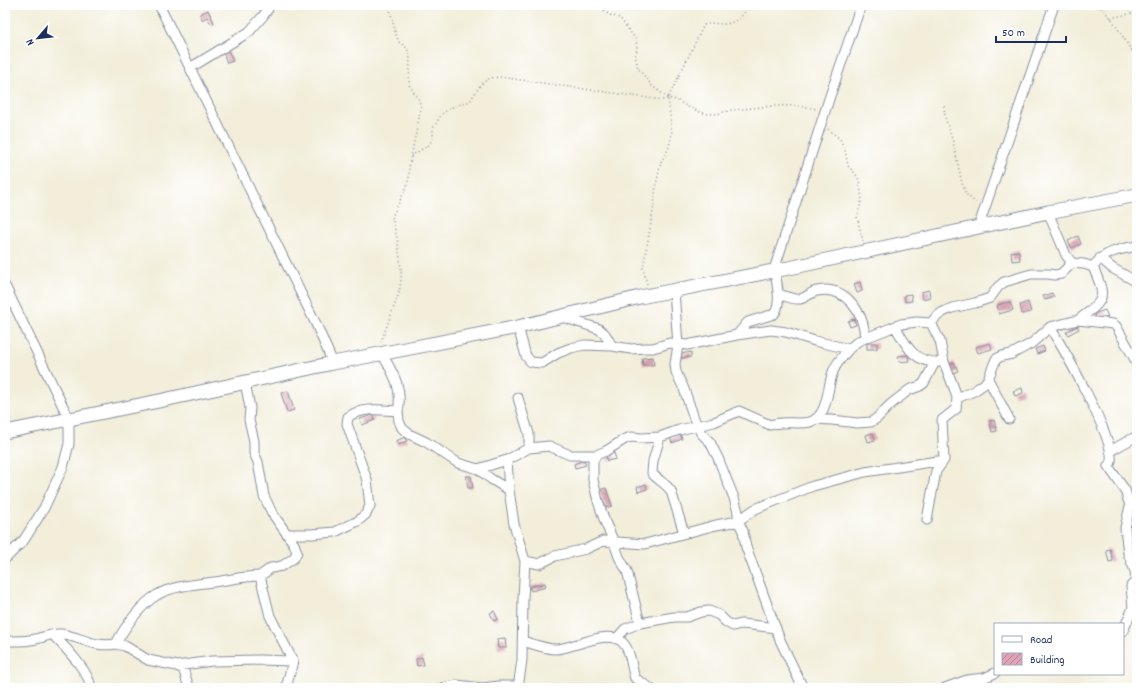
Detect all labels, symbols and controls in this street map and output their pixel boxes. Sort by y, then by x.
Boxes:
north arrow [18,18,58,58]
scale bar [996,18,1066,44]
text: 50 m [1002,25,1025,42]
text: N [22,35,39,48]
legend [994,623,1124,675]
text: Road [1030,632,1052,649]
text: Building [1030,652,1065,669]

